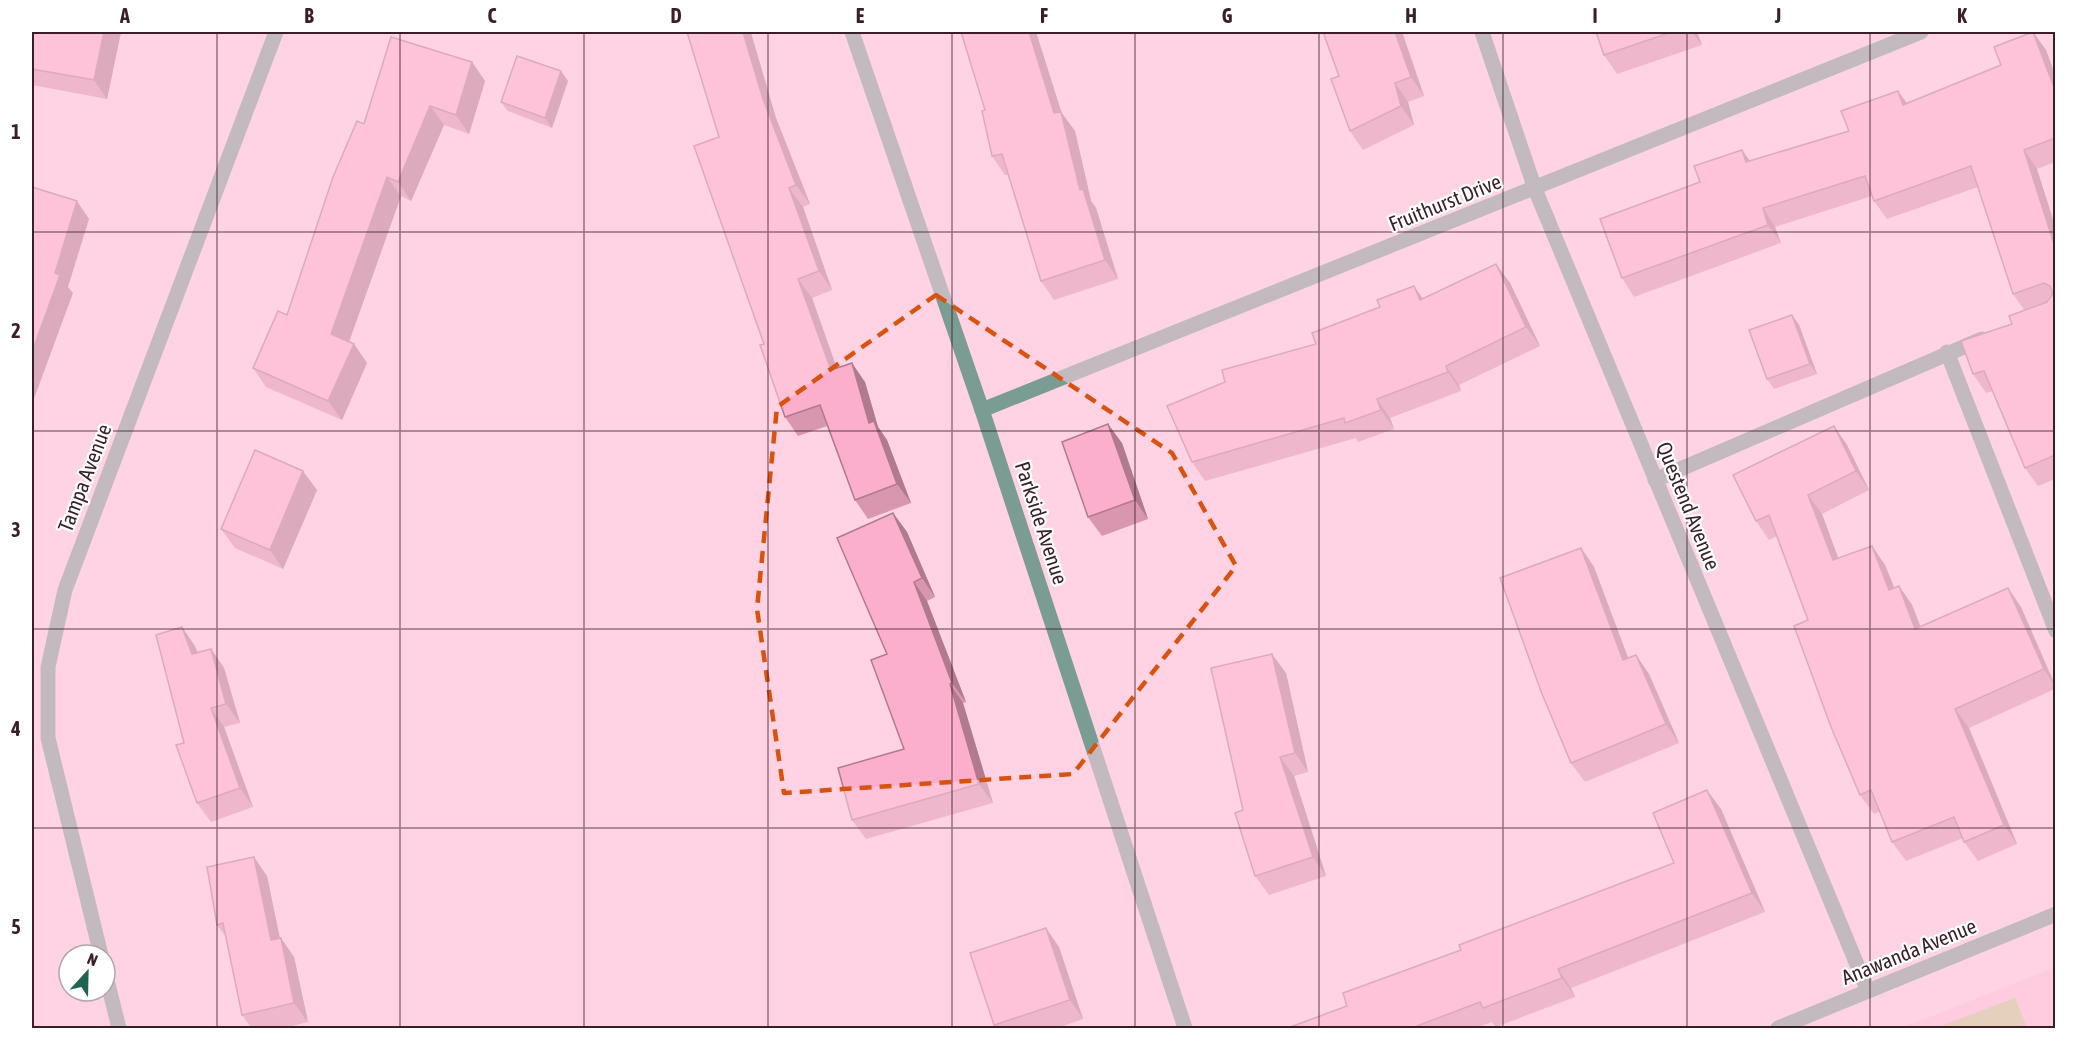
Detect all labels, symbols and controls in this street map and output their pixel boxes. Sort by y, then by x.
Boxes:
text: A [119,4,130,27]
text: B [304,4,314,27]
text: C [488,4,497,27]
text: D [670,4,682,27]
text: E [856,4,865,27]
text: F [1040,4,1048,27]
text: G [1222,4,1233,27]
text: H [1405,4,1417,27]
text: I [1592,4,1598,27]
text: J [1774,4,1781,27]
text: K [1957,4,1967,27]
text: 1 [11,120,21,143]
street label: Fruithurst Drive [1385,169,1504,235]
text: 2 [11,319,21,342]
street label: Tampa Avenue [53,420,116,535]
street label: Questend Avenue [1652,438,1726,573]
street label: Parkside Avenue [1011,458,1073,587]
text: 3 [11,518,21,541]
text: 4 [10,717,21,740]
street label: Anawanda Avenue [1838,913,1980,989]
text: 5 [11,915,21,938]
north arrow [57,943,117,1003]
text: N [85,949,100,969]

